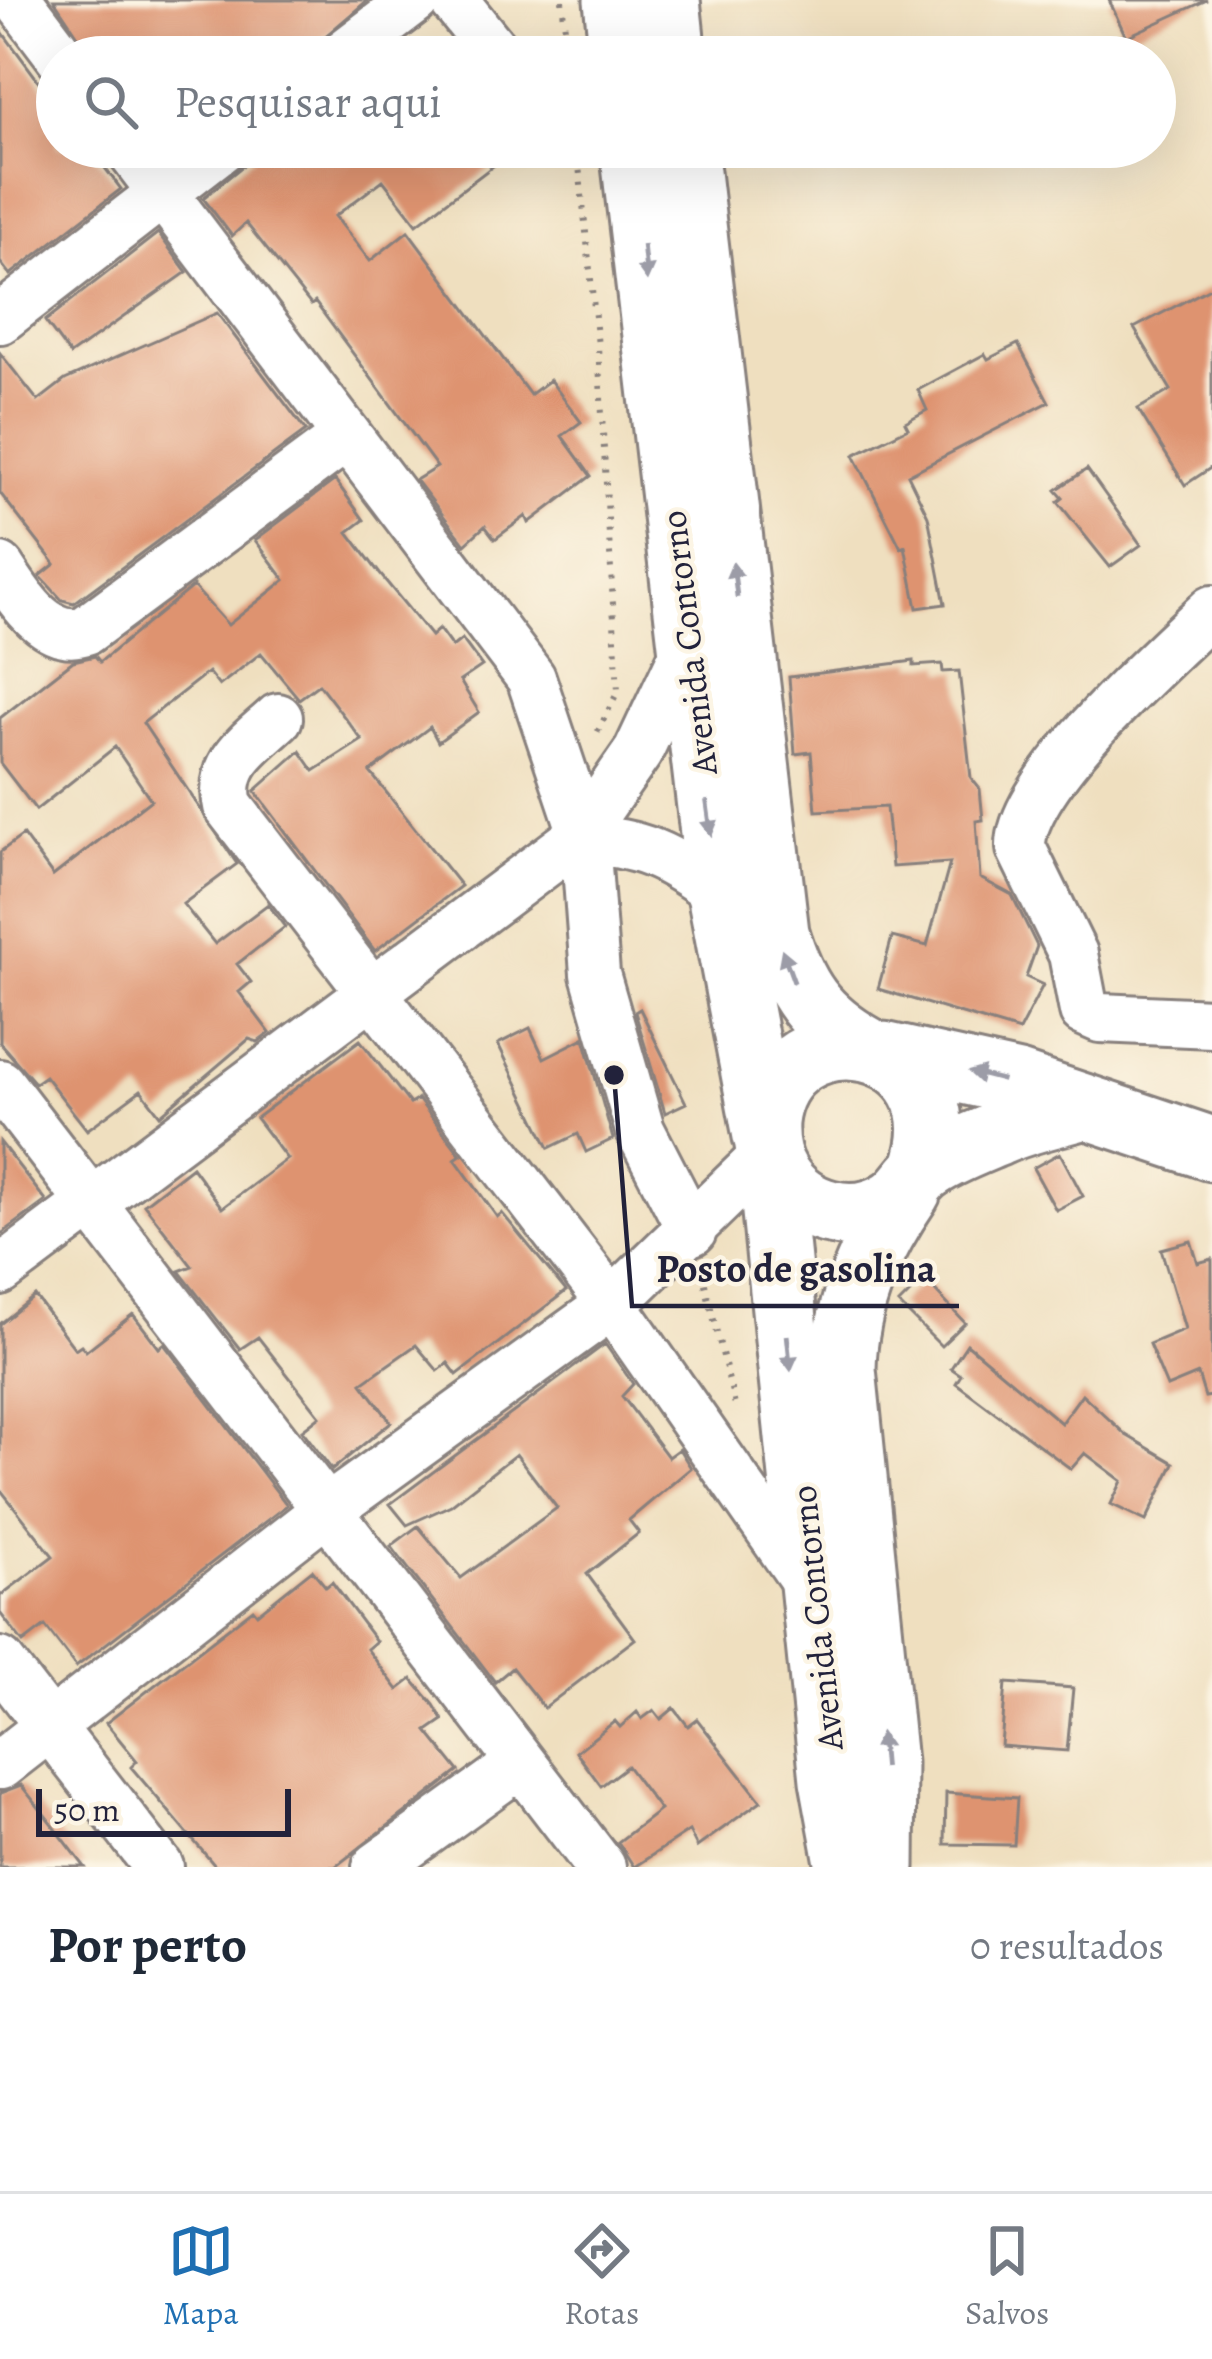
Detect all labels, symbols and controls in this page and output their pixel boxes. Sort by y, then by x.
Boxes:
search box [36,36,1176,168]
icon: search [78,69,144,135]
text: Pesquisar aqui [174,71,442,133]
one-way arrow [636,245,655,282]
street label: Avenida Contorno [648,508,729,779]
one-way arrow [726,561,745,598]
one-way arrow [700,799,719,837]
one-way arrow [778,947,796,983]
one-way arrow [967,1066,1004,1085]
callout: Posto de gasolina [632,1231,959,1306]
text: Posto de gasolina [656,1242,936,1295]
one-way arrow [780,1334,799,1372]
street label: Avenida Contorno [778,1483,855,1754]
one-way arrow [872,1731,891,1768]
scale bar [36,1783,291,1836]
text: 50 m [54,1787,120,1832]
text: Por perto [48,1910,247,1980]
text: 0 resultados [970,1919,1164,1972]
tab: Mapa [163,2218,239,2335]
tab: Rotas [564,2218,639,2335]
tab: Salvos [965,2218,1049,2335]

